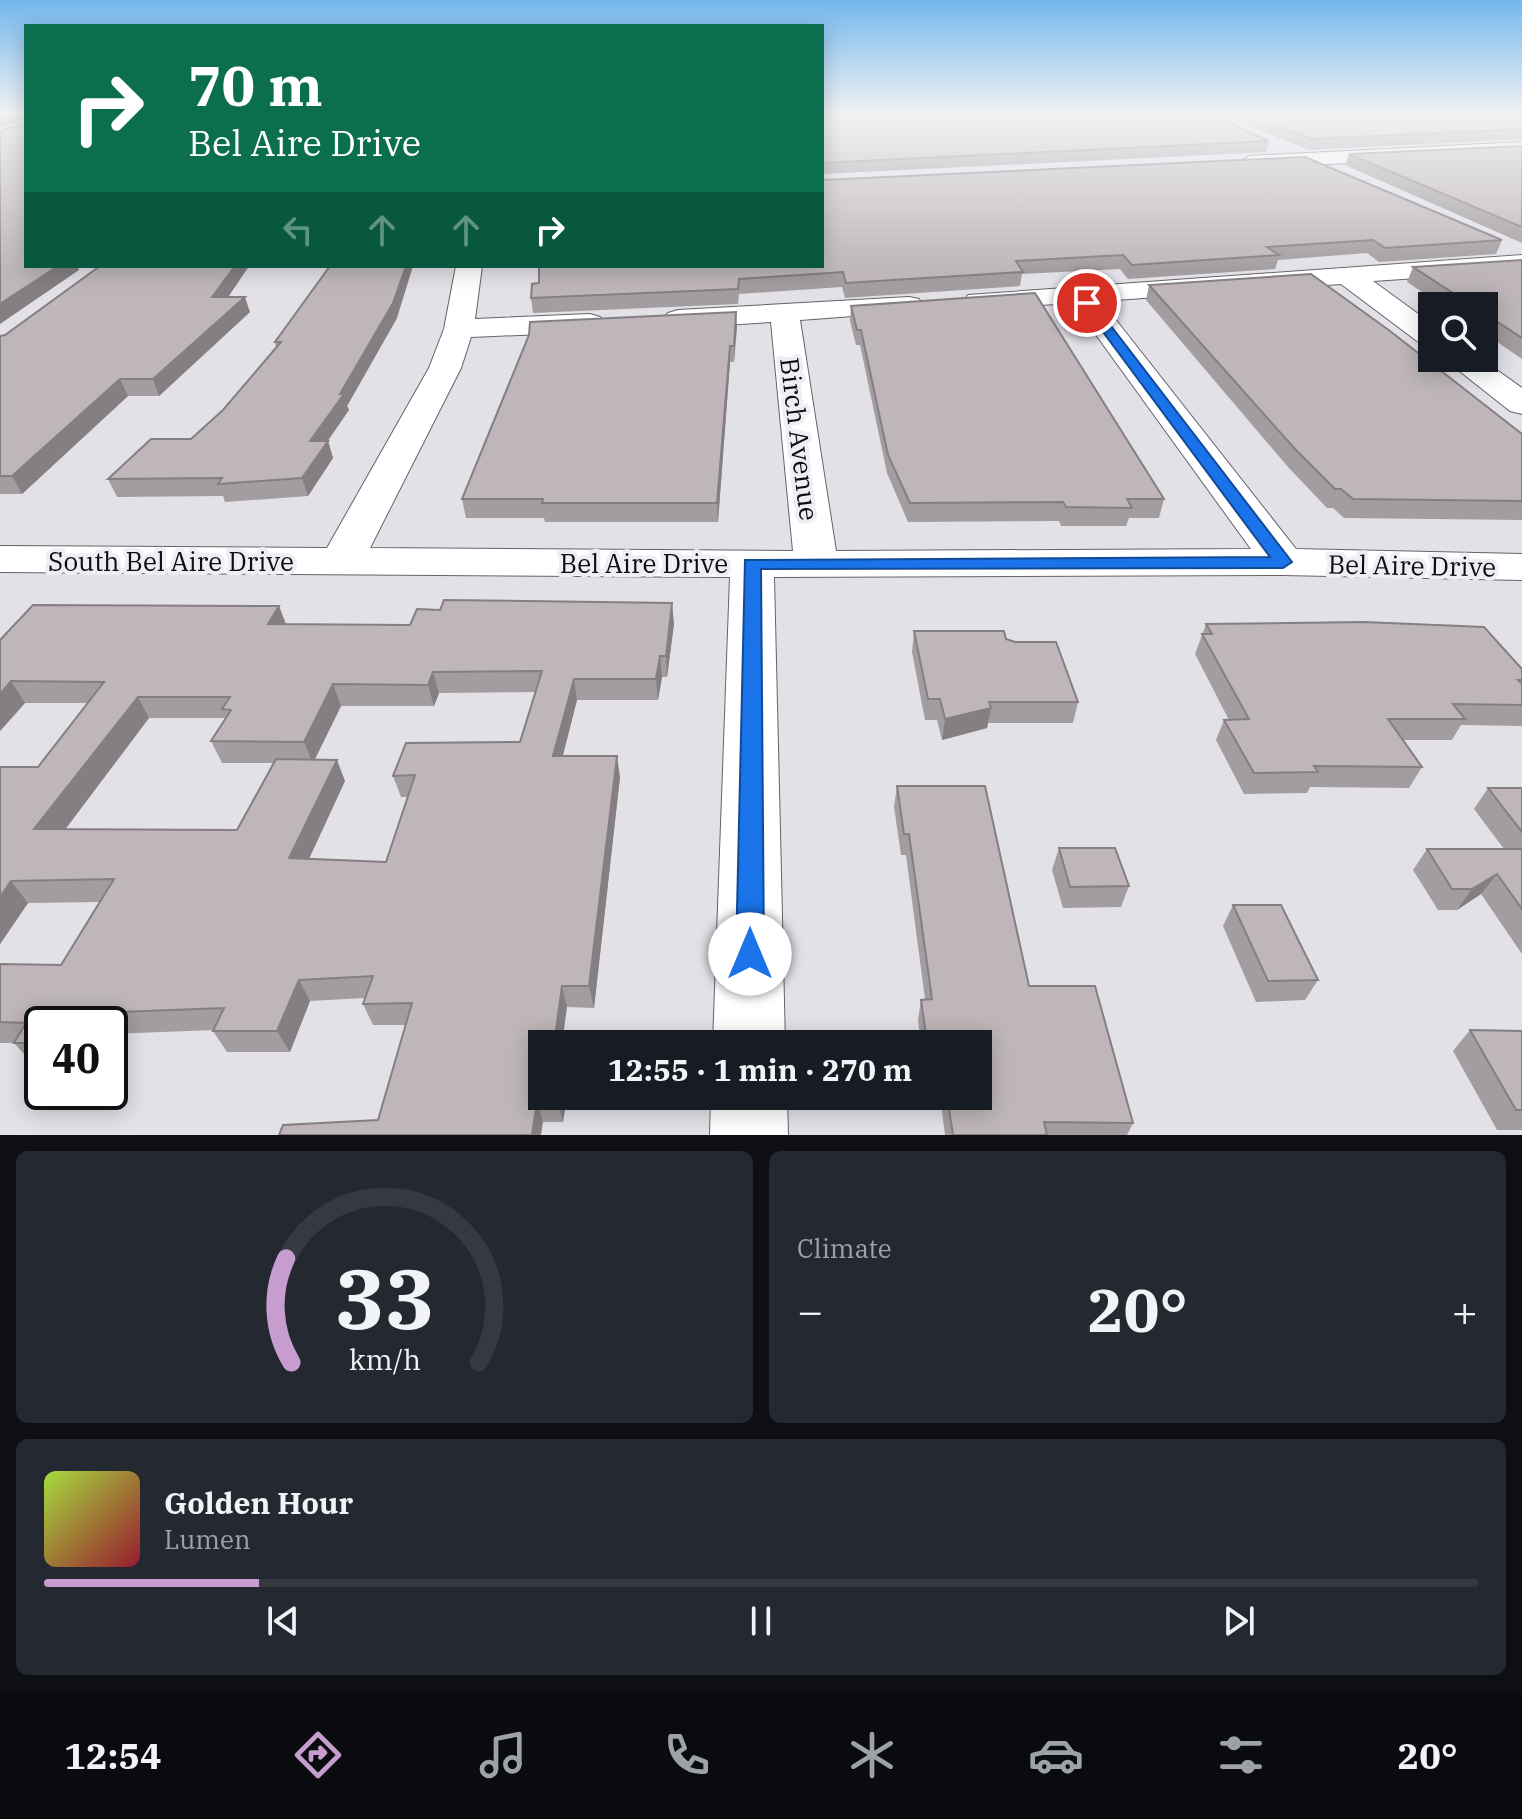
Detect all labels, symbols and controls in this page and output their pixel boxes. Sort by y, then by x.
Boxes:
text: 70 m [188,49,323,121]
icon: right [56,56,160,160]
text: Bel Aire Drive [188,119,421,166]
icon: left [276,208,320,252]
icon: ahead [360,208,404,252]
icon: ahead [444,208,488,252]
icon: right [528,208,572,252]
pin [1053,269,1121,337]
icon: arrive [1065,281,1109,325]
map controls [1418,292,1498,372]
button: search [1418,292,1498,372]
street label: Birch Avenue [773,355,827,523]
street label: South Bel Aire Drive [48,544,294,578]
street label: Bel Aire Drive [560,546,728,580]
street label: Bel Aire Drive [1328,547,1496,583]
position arrow [708,912,792,996]
speed limit sign: 40 [24,1006,128,1110]
text: 12:55 · 1 min · 270 m [608,1050,912,1089]
text: Climate [797,1231,892,1265]
text: 33 [335,1244,434,1352]
text: 20° [1087,1270,1188,1349]
text: − [797,1282,823,1339]
text: + [1452,1282,1478,1339]
text: km/h [348,1341,421,1378]
text: Golden Hour [164,1483,353,1522]
text: Lumen [164,1522,251,1556]
icon: previous [261,1599,305,1643]
icon: pause [739,1599,783,1643]
icon: next [1217,1599,1261,1643]
icon: directions [290,1727,346,1783]
icon: music [475,1727,531,1783]
icon: phone [659,1727,715,1783]
icon: climate [844,1727,900,1783]
icon: car [1028,1727,1084,1783]
icon: filters [1213,1727,1269,1783]
text: 12:54 [64,1732,162,1779]
text: 20° [1398,1732,1458,1779]

